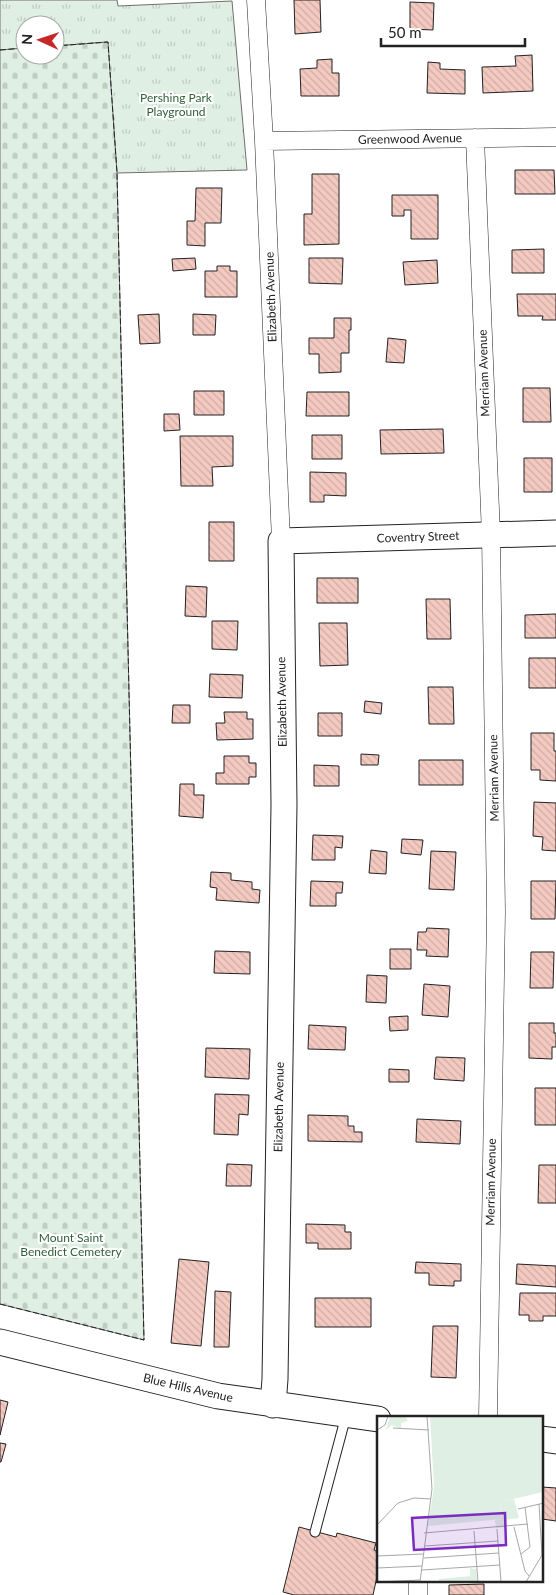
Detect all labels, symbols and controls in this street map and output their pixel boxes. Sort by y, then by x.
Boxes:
north arrow [15,15,65,65]
scale bar [381,15,525,47]
text: 50 m [388,23,422,41]
text: N [18,33,35,45]
park label: Pershing Park Playground [140,90,213,119]
street label: Greenwood Avenue [358,130,462,147]
street label: Elizabeth Avenue [261,252,280,342]
street label: Merriam Avenue [474,329,493,417]
street label: Coventry Street [376,528,460,545]
street label: Elizabeth Avenue [273,657,290,747]
street label: Merriam Avenue [485,734,502,822]
street label: Elizabeth Avenue [270,1062,287,1152]
street label: Merriam Avenue [482,1138,499,1226]
park label: Mount Saint Benedict Cemetery [20,1230,122,1259]
street label: Blue Hills Avenue [142,1370,235,1405]
inset map [377,1416,544,1582]

